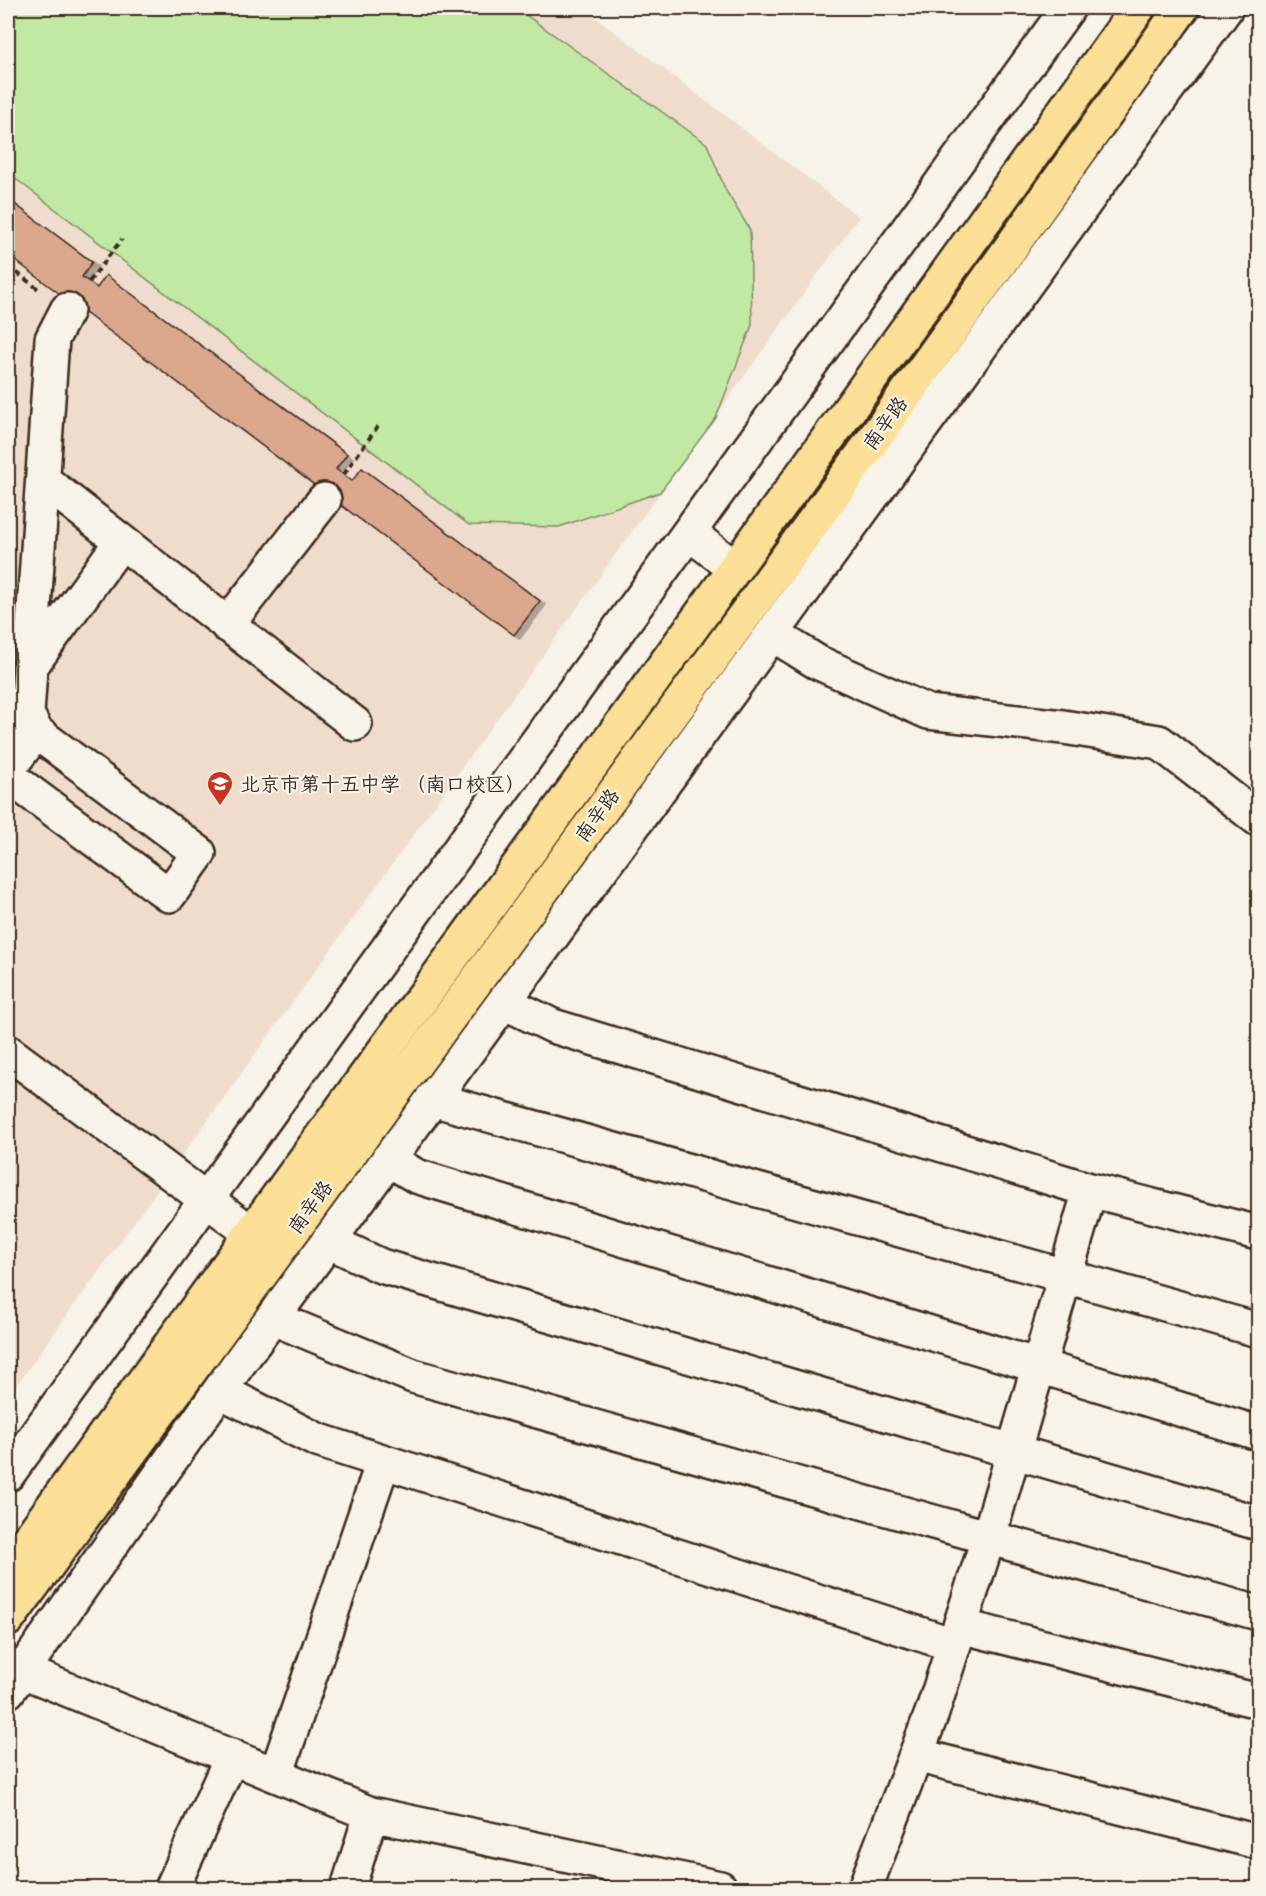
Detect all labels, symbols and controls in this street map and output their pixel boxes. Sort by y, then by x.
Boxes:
street label: 南辛路 [858,391,915,456]
school or university icon: 北京市第十五中学 （南口校区） [205,769,235,807]
place label: 北京市第十五中学 （南口校区） [240,772,525,799]
street label: 南辛路 [570,783,627,848]
street label: 南辛路 [283,1175,340,1240]

